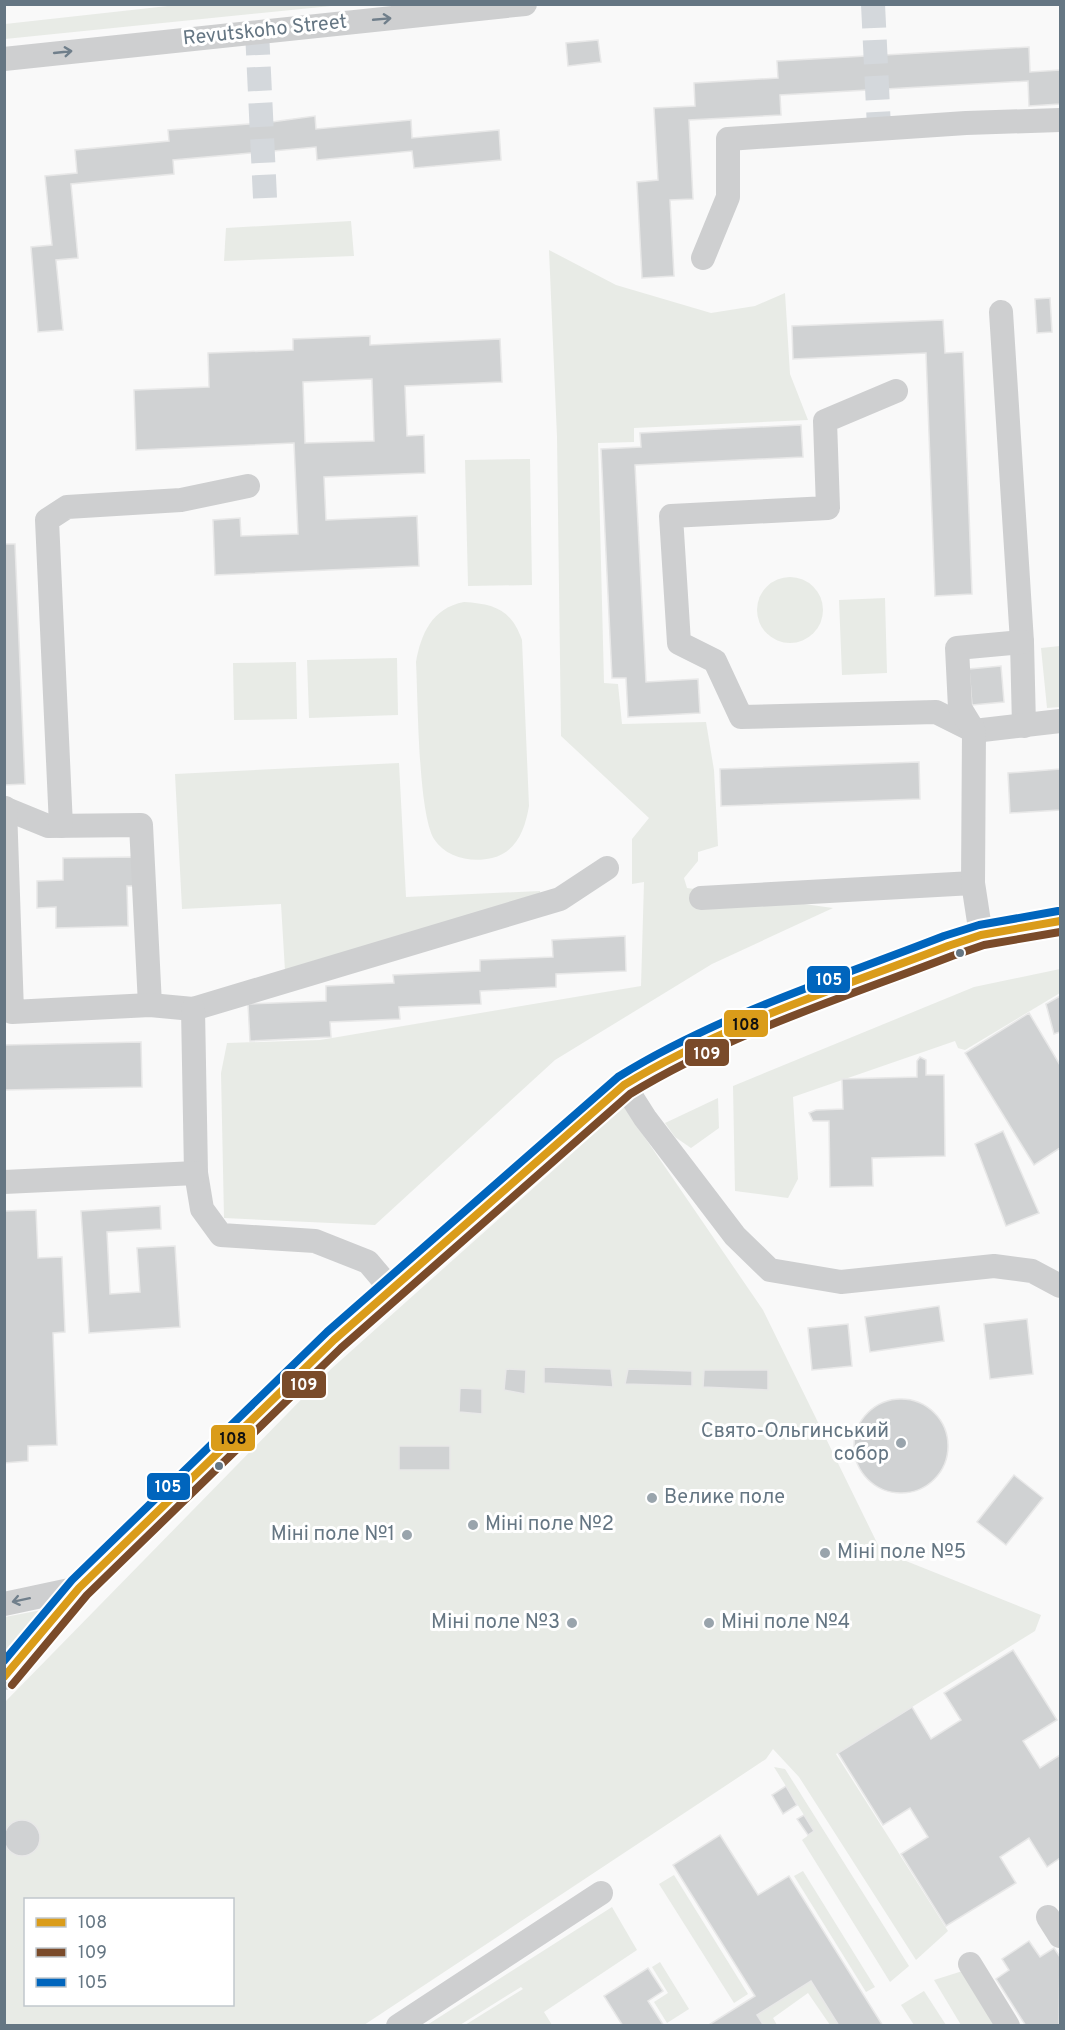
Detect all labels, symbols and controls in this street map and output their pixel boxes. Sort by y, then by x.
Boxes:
street label: Revutskoho Street [182,9,348,53]
one-way arrow [371,13,391,24]
one-way arrow [52,47,72,58]
unlabelled marker [954,947,966,959]
line badge: 105 [806,965,851,994]
text: 105 [816,971,842,991]
line badge: 108 [723,1009,769,1038]
text: 108 [733,1016,759,1036]
line badge: 109 [684,1038,730,1067]
text: 109 [694,1045,720,1065]
line badge: 109 [281,1370,327,1399]
text: 109 [291,1376,317,1396]
place label: Свято-Ольгинський собор [701,1419,889,1468]
line badge: 108 [210,1424,256,1452]
text: 108 [220,1430,246,1450]
marker: Свято-Ольгинський собор [894,1436,908,1450]
unlabelled marker [213,1460,225,1472]
line badge: 105 [146,1472,191,1501]
text: 105 [155,1478,181,1498]
place label: Велике поле [664,1485,785,1511]
marker: Велике поле [645,1491,659,1505]
place label: Міні поле №2 [485,1512,614,1538]
marker: Міні поле №2 [466,1518,480,1532]
place label: Міні поле №1 [271,1522,395,1548]
marker: Міні поле №1 [400,1528,414,1542]
place label: Міні поле №5 [837,1540,966,1566]
marker: Міні поле №5 [818,1546,832,1560]
one-way arrow [12,1595,32,1606]
place label: Міні поле №3 [431,1610,560,1636]
place label: Міні поле №4 [721,1610,850,1636]
marker: Міні поле №3 [565,1616,579,1630]
marker: Міні поле №4 [702,1616,716,1630]
legend [24,1898,234,2006]
text: 108 [78,1912,107,1935]
text: 109 [78,1942,107,1965]
text: 105 [78,1972,107,1995]

